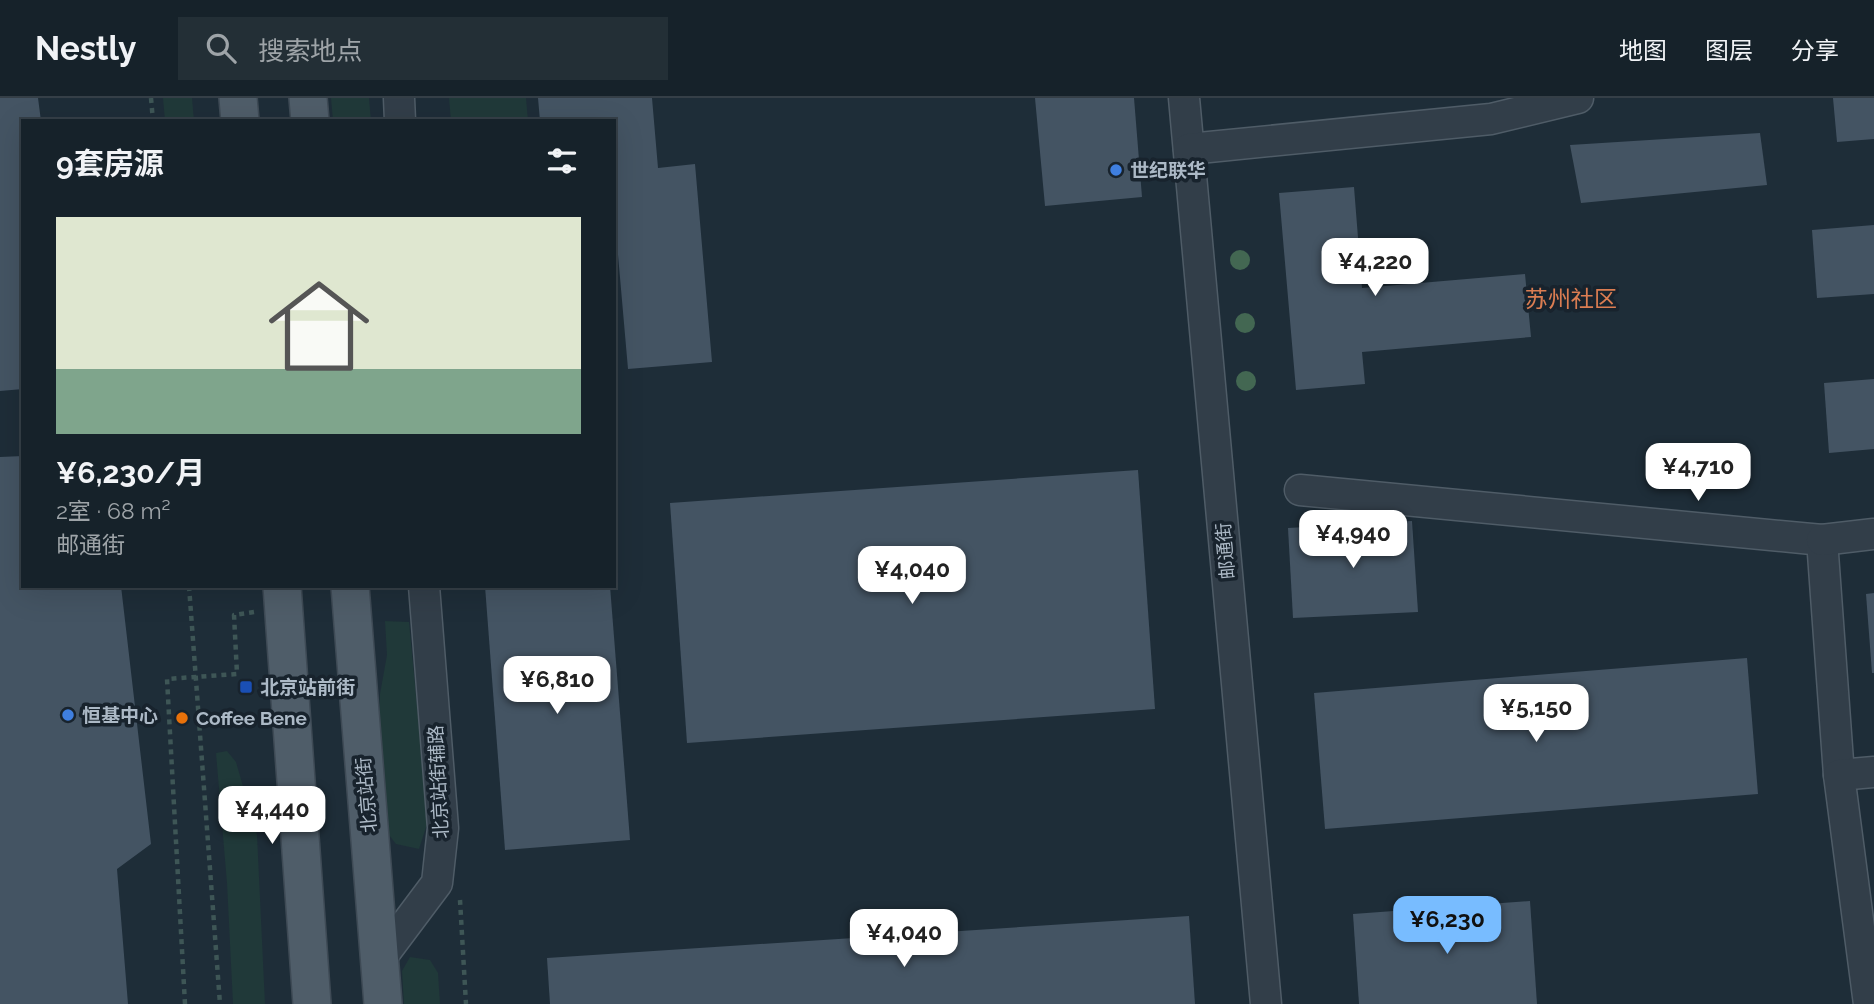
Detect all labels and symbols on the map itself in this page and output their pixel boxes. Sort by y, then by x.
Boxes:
place label: 世纪联华 [1130,159,1206,181]
marker: 世纪联华 [1108,162,1124,178]
pin: ¥4,220 [1318,238,1432,298]
district label: 苏州社区 [1525,285,1617,312]
pin: ¥4,710 [1641,444,1755,503]
pin: ¥4,940 [1296,510,1410,570]
street label: 邮通街 [1212,522,1238,580]
pin: ¥4,040 [855,546,969,606]
pin: ¥6,810 [500,656,614,716]
place label: 北京站前街 [260,676,355,698]
marker: 北京站前街 [238,679,254,695]
pin: ¥5,150 [1479,684,1593,744]
place label: 恒基中心 [82,704,158,726]
marker: 恒基中心 [60,707,76,723]
place label: Coffee Bene [196,707,307,729]
marker: Coffee Bene [174,710,190,726]
street label: 北京站街辅路 [424,724,452,840]
street label: 北京站街 [352,756,380,834]
pin: ¥4,440 [215,786,329,846]
pin: ¥6,230 [1390,896,1504,956]
pin: ¥4,040 [847,910,961,969]

